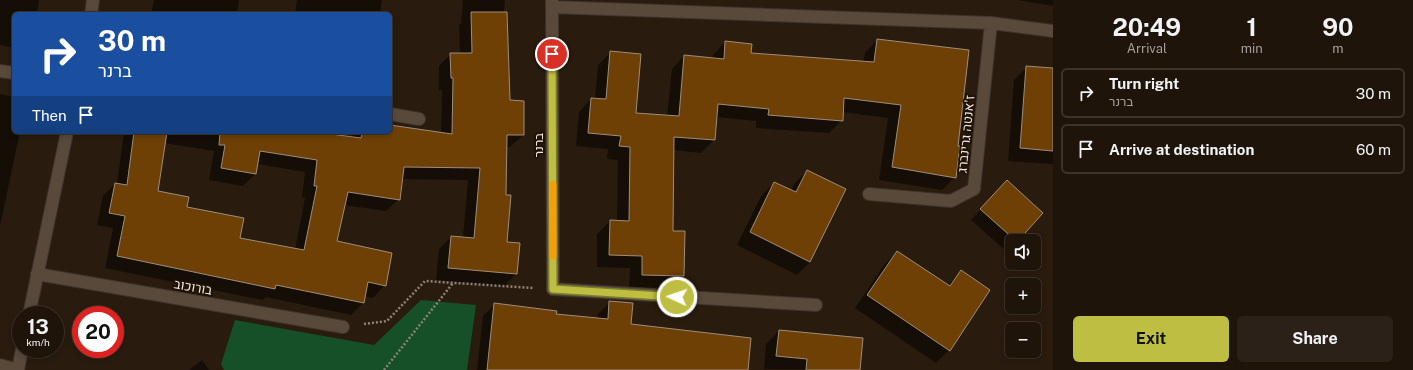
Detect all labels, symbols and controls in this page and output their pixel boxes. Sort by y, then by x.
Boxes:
text: 20:49 [1113,13,1181,41]
text: 1 [1247,13,1257,41]
text: 90 [1322,13,1353,41]
text: 30 m [98,24,166,57]
icon: right [32,28,84,80]
pin [535,37,569,71]
text: Arrival [1127,41,1167,56]
text: min [1241,41,1263,56]
text: m [1332,41,1343,56]
icon: arrive [541,43,563,65]
text: ברנר [98,60,132,81]
text: Turn right [1109,75,1179,92]
icon: right [1075,82,1097,104]
text: 30 m [1356,85,1391,102]
street label: ז'אנטה גרינברג [954,94,978,174]
text: ברנר [1109,94,1133,109]
icon: arrive [75,104,97,126]
text: Then [32,107,67,124]
street label: ברנר [531,133,546,157]
icon: arrive [1075,138,1097,160]
text: Arrive at destination [1109,141,1254,158]
text: 60 m [1356,141,1391,158]
map controls [1005,234,1041,358]
button: sound [1005,234,1041,270]
street label: בורוכוב [173,276,213,298]
position arrow [656,276,698,318]
button: + [1005,278,1041,314]
speed limit sign: 20 [72,306,124,358]
text: 13 [27,315,49,339]
button: Exit [1073,316,1229,362]
button: Share [1237,316,1393,362]
button: − [1005,322,1041,358]
text: km/h [26,336,50,348]

